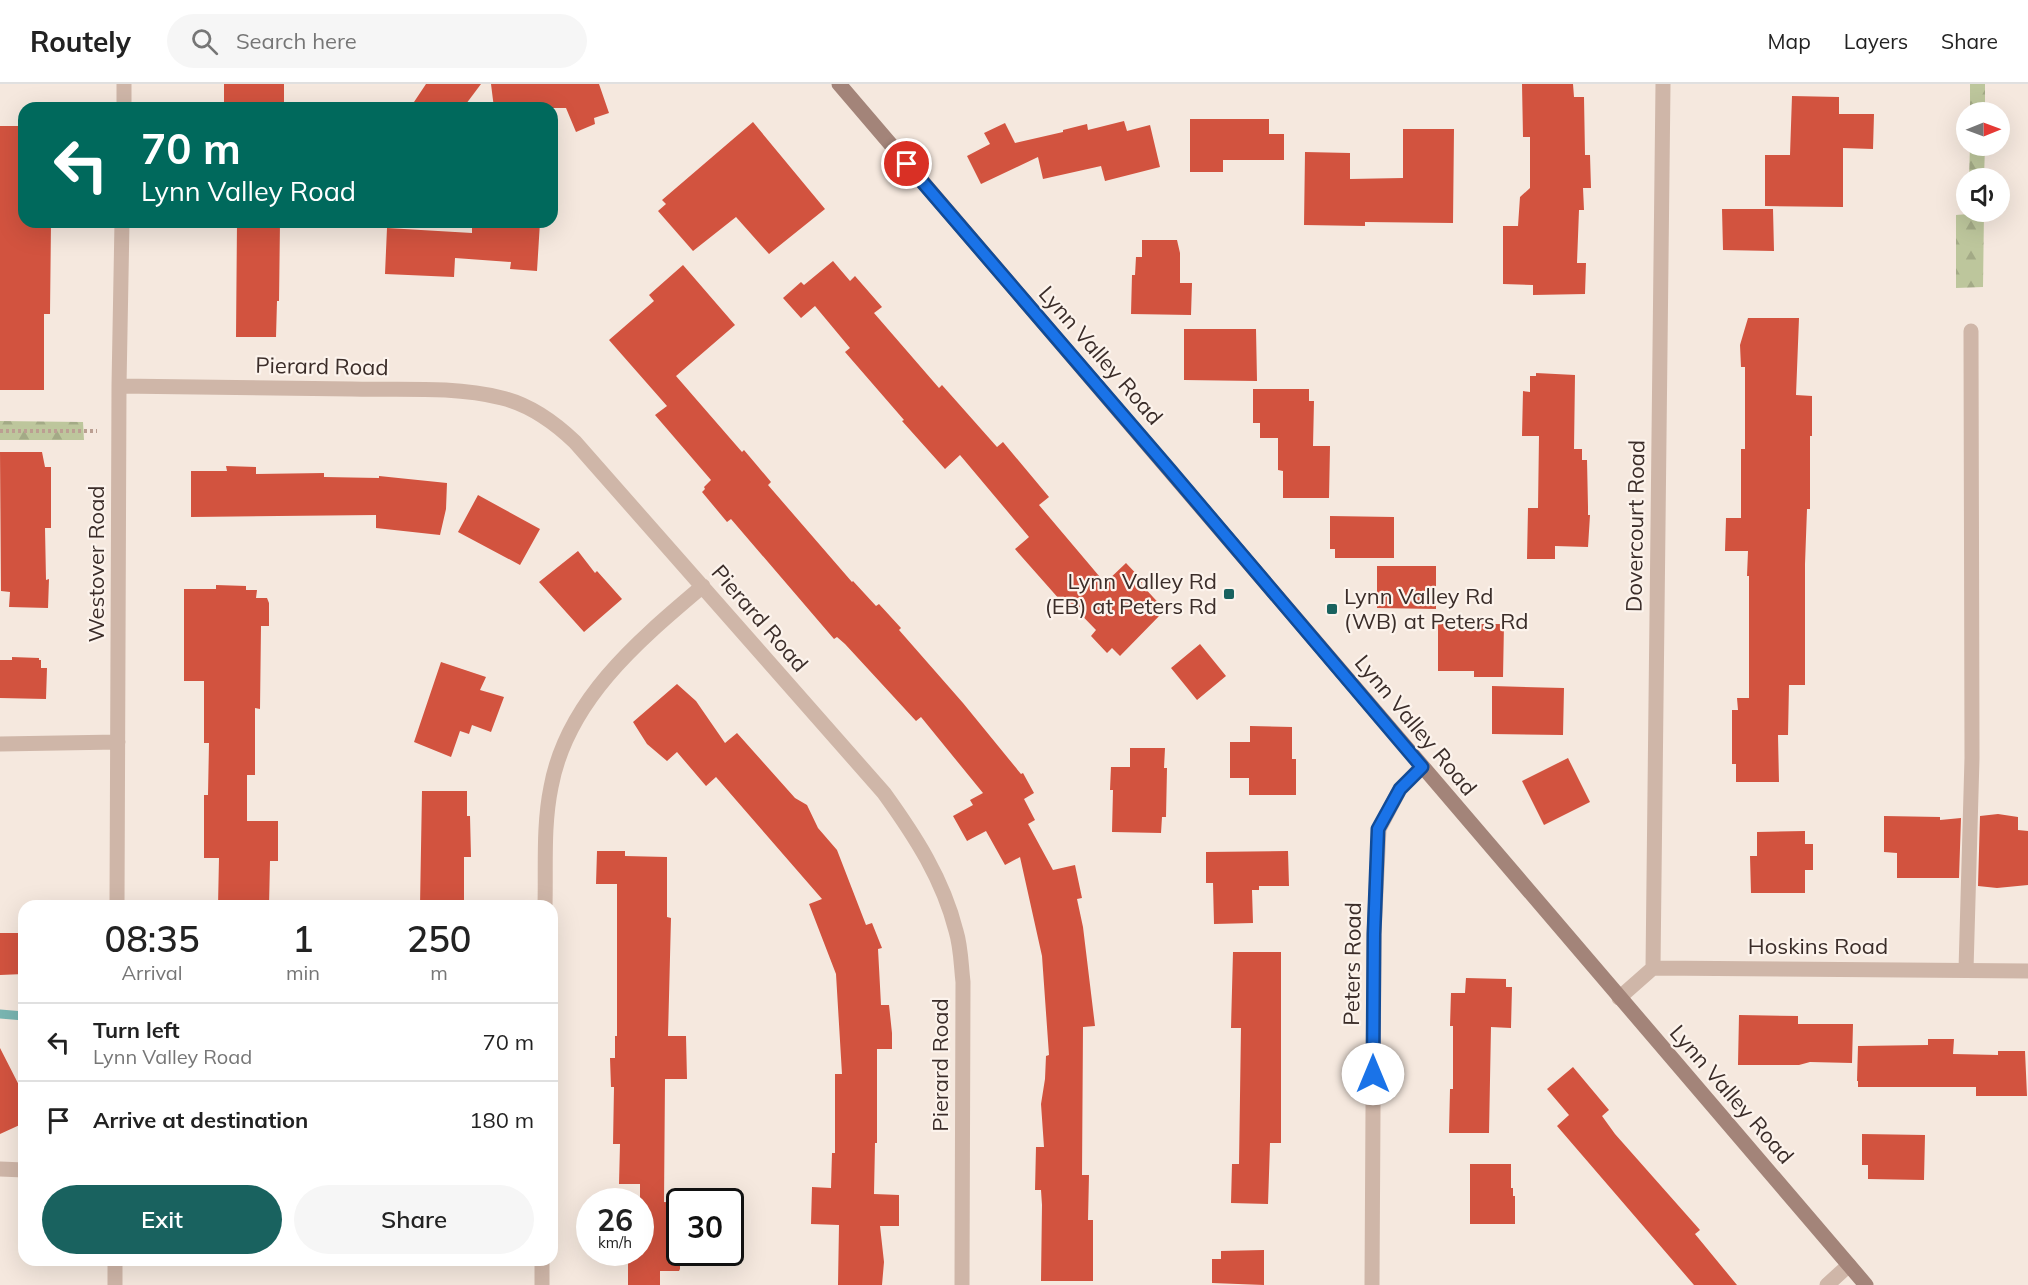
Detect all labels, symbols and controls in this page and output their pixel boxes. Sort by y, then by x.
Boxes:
search box [167,14,587,68]
text: Routely [30,24,131,59]
icon: search [188,25,221,58]
text: Search here [236,27,357,55]
text: Map [1768,28,1811,54]
text: Layers [1844,28,1908,54]
text: Share [1941,28,1998,54]
north arrow [1956,102,2010,156]
map controls [1956,102,2010,222]
text: 70 m [141,122,241,175]
icon: left [42,126,120,204]
pin [881,138,932,189]
icon: arrive [890,147,923,180]
button: sound [1956,168,2010,222]
text: Lynn Valley Road [141,174,356,208]
street label: Lynn Valley Road [1033,280,1169,430]
street label: Pierard Road [255,351,389,381]
street label: Dovercourt Road [1620,440,1650,612]
street label: Westover Road [82,485,110,643]
street label: Pierard Road [706,559,814,677]
place label: Lynn Valley Rd (EB) at Peters Rd [1045,567,1217,620]
place label: Lynn Valley Rd (WB) at Peters Rd [1344,582,1529,635]
marker: Lynn Valley Rd (EB) at Peters Rd [1222,587,1236,601]
marker: Lynn Valley Rd (WB) at Peters Rd [1325,602,1339,616]
street label: Lynn Valley Road [1349,649,1483,801]
street label: Peters Road [1337,902,1367,1026]
text: 08:35 [105,916,199,961]
text: 1 [292,916,314,961]
text: 250 [407,916,471,961]
street label: Hoskins Road [1748,932,1888,960]
text: Arrival [121,960,183,985]
text: min [286,960,320,985]
text: m [430,960,448,985]
street label: Pierard Road [926,998,954,1132]
text: Turn left [93,1016,180,1044]
street label: Lynn Valley Road [1664,1019,1800,1169]
icon: left [42,1026,75,1059]
text: 70 m [483,1028,534,1056]
position arrow [1341,1042,1405,1106]
text: Lynn Valley Road [93,1044,252,1069]
icon: arrive [42,1104,75,1137]
text: Arrive at destination [93,1106,308,1134]
text: 180 m [469,1106,534,1134]
button: Exit [42,1185,282,1254]
button: Share [294,1185,534,1254]
speed limit sign: 30 [666,1188,744,1266]
text: 26 [597,1201,633,1239]
text: km/h [598,1233,632,1252]

